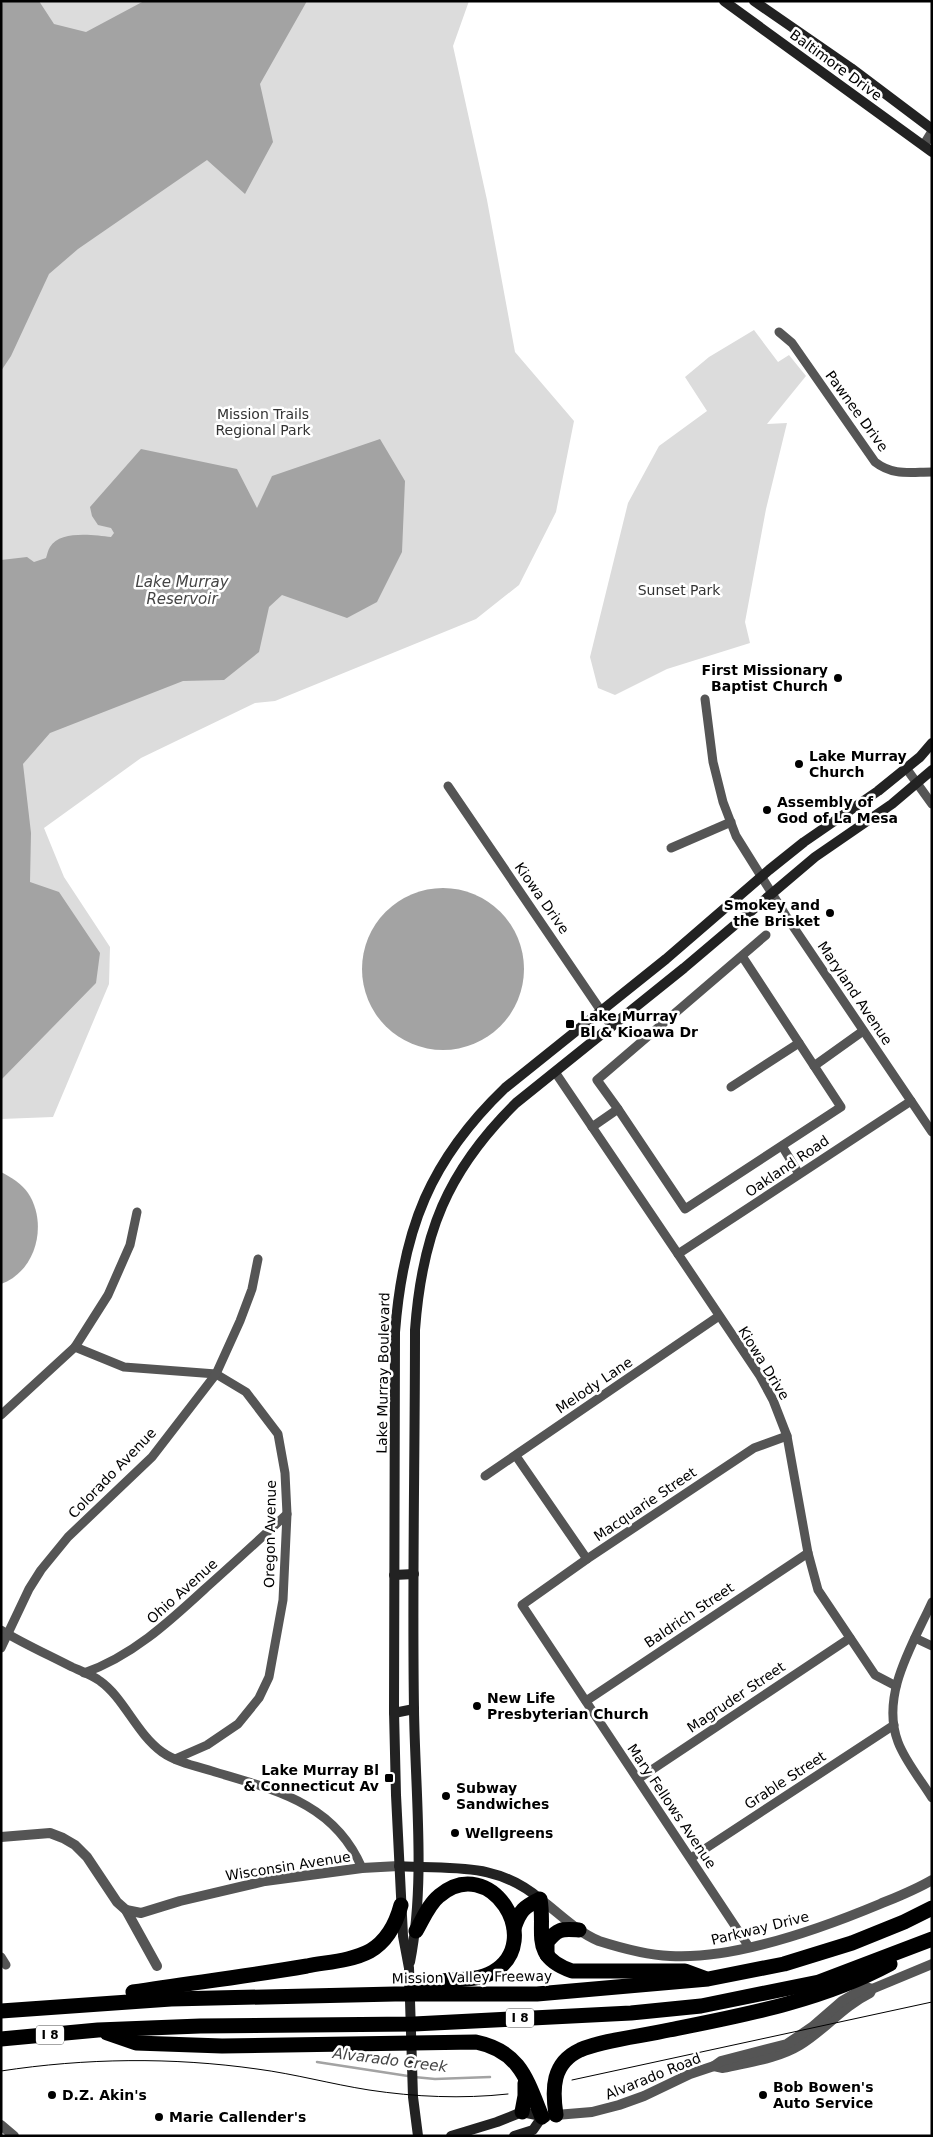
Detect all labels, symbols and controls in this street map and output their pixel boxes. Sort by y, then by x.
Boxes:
street label: Baltimore Drive [787,26,885,104]
street label: Pawnee Drive [822,368,892,454]
park label: Mission Trails Regional Park [215,406,311,438]
water label: Lake Murray Reservoir [135,573,230,608]
park label: Sunset Park [638,582,721,598]
place label: First Missionary Baptist Church [702,662,828,694]
marker: First Missionary Baptist Church [832,672,844,684]
place label: Lake Murray Church [809,748,907,780]
marker: Lake Murray Church [793,758,805,770]
place label: Assembly of God of La Mesa [777,794,898,826]
marker: Assembly of God of La Mesa [761,804,773,816]
street label: Kiowa Drive [512,859,572,937]
place label: Smokey and the Brisket [724,897,820,929]
marker: Smokey and the Brisket [824,907,836,919]
street label: Maryland Avenue [814,938,896,1048]
place label: Lake Murray Bl & Kioawa Dr [580,1008,698,1040]
marker: Lake Murray Bl & Kioawa Dr [564,1018,576,1030]
street label: Oakland Road [742,1132,832,1200]
street label: Lake Murray Boulevard [374,1292,392,1454]
street label: Kiowa Drive [735,1323,793,1403]
street label: Melody Lane [553,1354,635,1416]
street label: Colorado Avenue [65,1425,159,1521]
street label: Macquarie Street [591,1464,700,1544]
street label: Oregon Avenue [261,1480,279,1588]
street label: Ohio Avenue [144,1555,220,1627]
street label: Baldrich Street [641,1579,737,1651]
street label: Magruder Street [684,1658,788,1736]
place label: New Life Presbyterian Church [487,1690,649,1722]
marker: New Life Presbyterian Church [471,1700,483,1712]
street label: Mary Fellows Avenue [624,1741,720,1871]
street label: Grable Street [741,1748,829,1812]
place label: Lake Murray Bl & Connecticut Av [244,1762,379,1794]
marker: Lake Murray Bl & Connecticut Av [383,1772,395,1784]
place label: Subway Sandwiches [456,1780,549,1812]
marker: Subway Sandwiches [440,1790,452,1802]
place label: Wellgreens [465,1825,553,1841]
marker: Wellgreens [449,1827,461,1839]
street label: Wisconsin Avenue [224,1848,352,1884]
street label: Parkway Drive [709,1908,811,1948]
street label: Mission Valley Freeway [392,1968,552,1986]
road number: I 8 [506,2009,534,2028]
road number: I 8 [36,2026,64,2044]
water label: Alvarado Creek [331,2044,450,2076]
street label: Alvarado Road [603,2050,703,2102]
place label: Bob Bowen's Auto Service [773,2079,874,2111]
place label: D.Z. Akin's [62,2087,147,2103]
marker: D.Z. Akin's [46,2089,58,2101]
marker: Bob Bowen's Auto Service [757,2089,769,2101]
place label: Marie Callender's [169,2109,306,2125]
marker: Marie Callender's [153,2111,165,2123]

